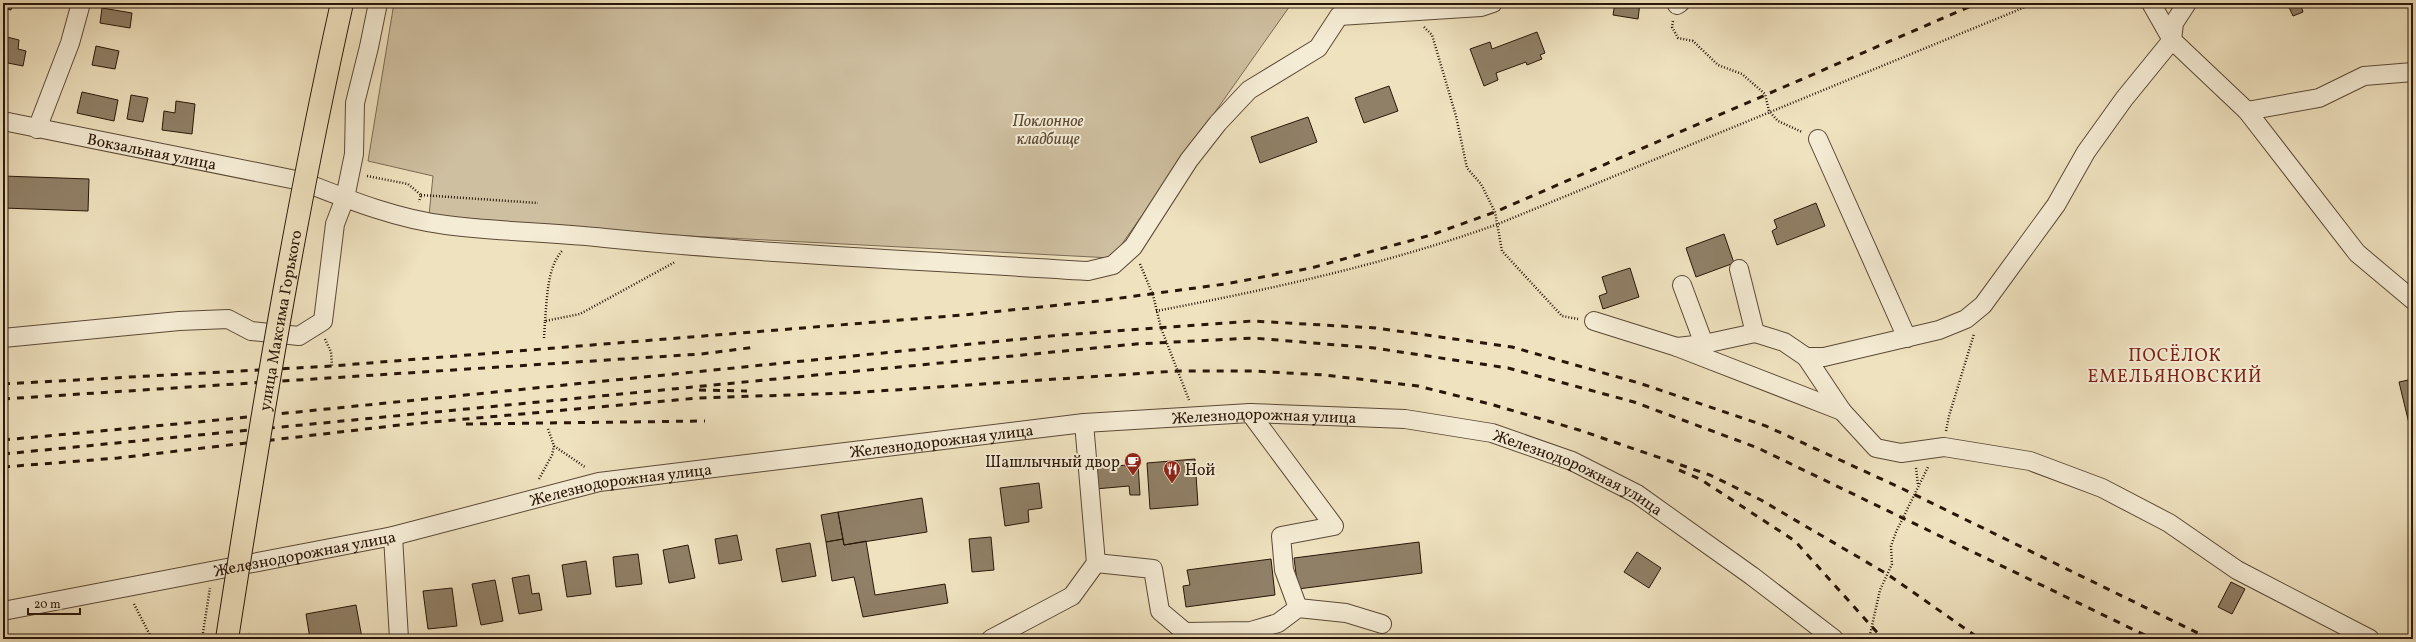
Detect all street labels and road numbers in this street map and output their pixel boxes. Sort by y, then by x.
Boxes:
street label: Вокзальная улица [85,129,218,177]
street label: улица Максима Горького [255,228,308,413]
street label: Железнодорожная улица [1171,404,1357,431]
street label: Железнодорожная улица [848,420,1035,464]
street label: Железнодорожная улица [1490,425,1666,522]
street label: Железнодорожная улица [527,459,713,513]
street label: Железнодорожная улица [212,527,398,583]

